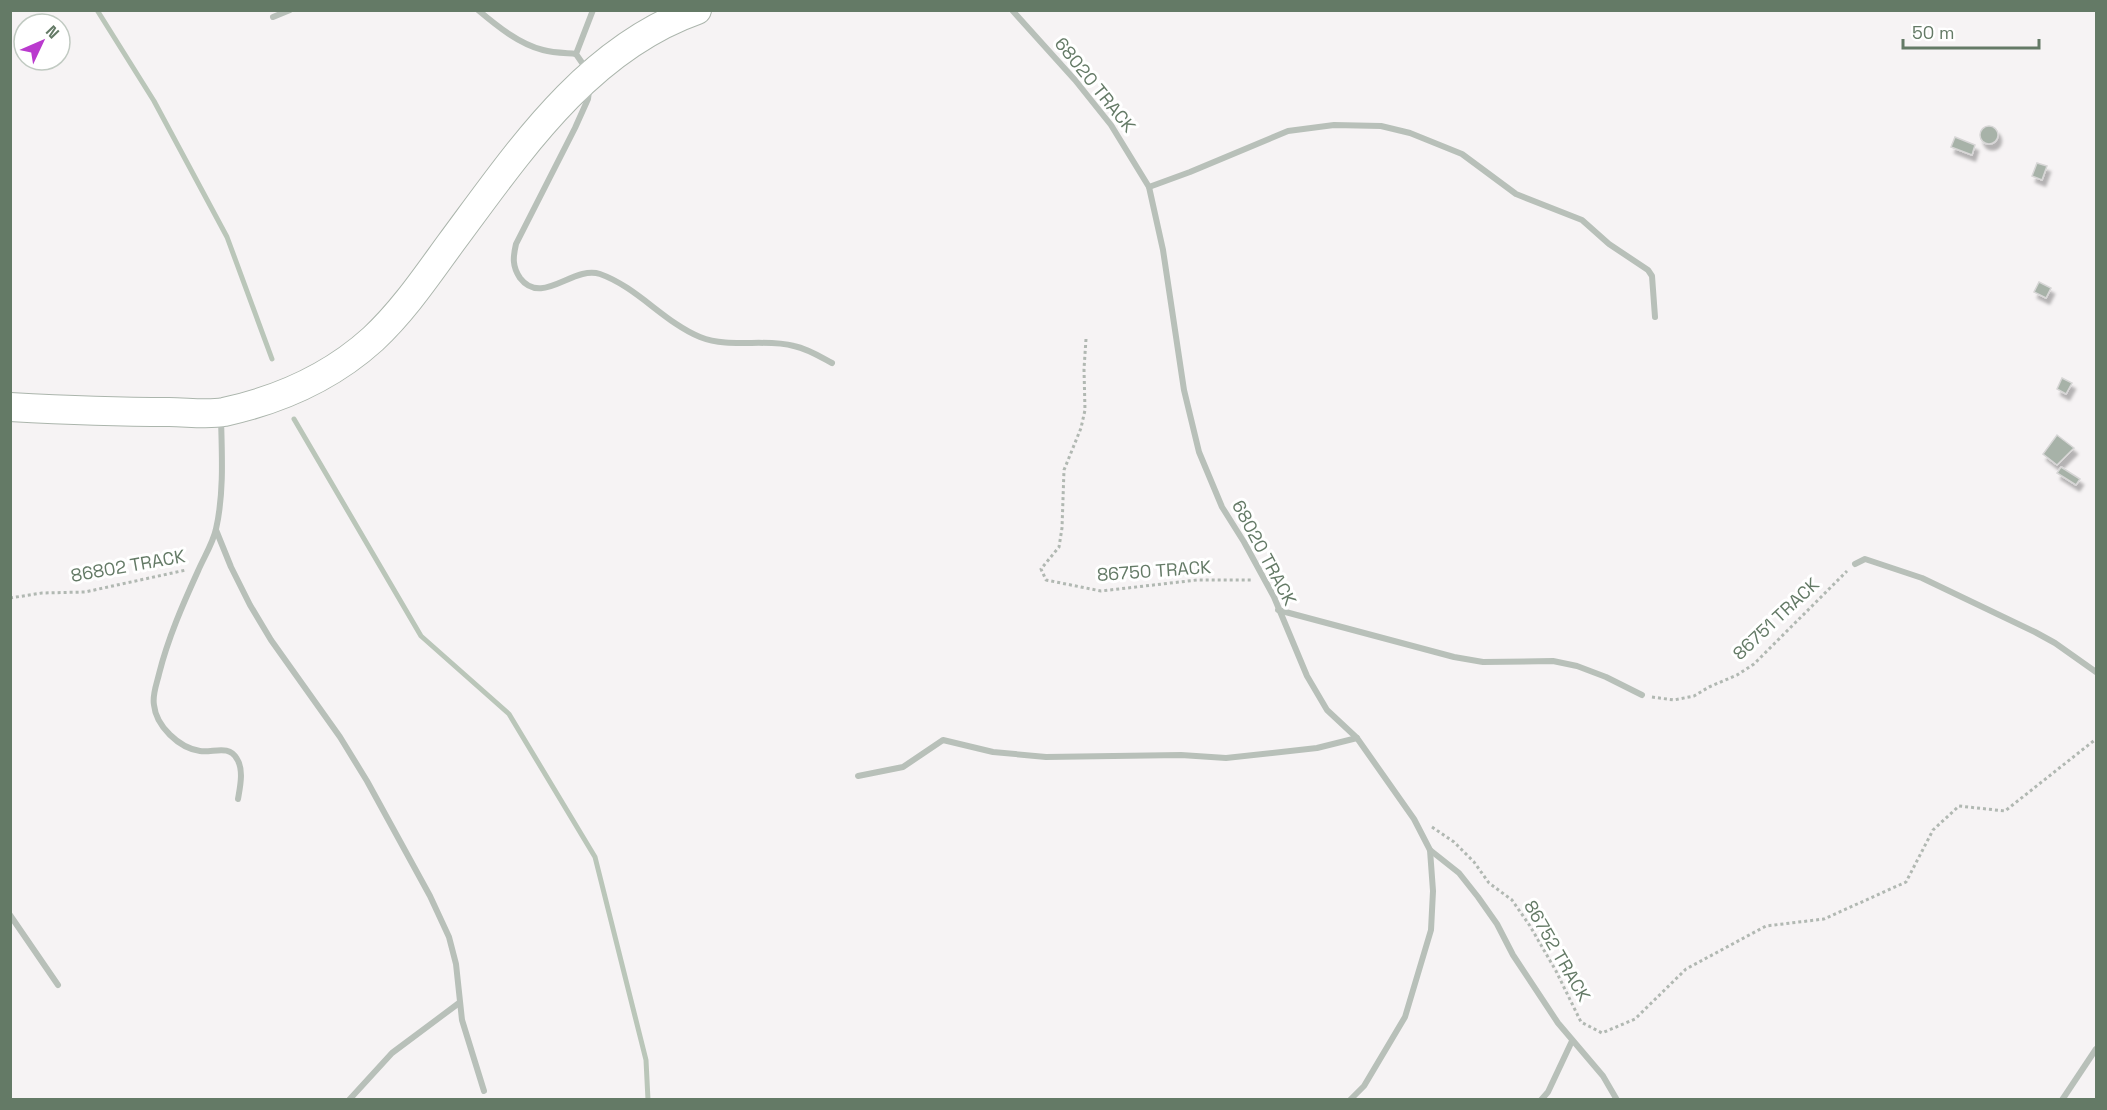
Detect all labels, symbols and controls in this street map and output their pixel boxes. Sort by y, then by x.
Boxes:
north arrow [12,12,72,72]
scale bar [1903,12,2040,50]
text: N [41,21,64,43]
text: 50 m [1912,21,1954,44]
street label: 68020 TRACK [1050,32,1141,137]
street label: 68020 TRACK [1227,496,1302,609]
street label: 86802 TRACK [69,544,187,587]
street label: 86750 TRACK [1096,555,1212,586]
street label: 86751 TRACK [1728,573,1824,665]
street label: 86752 TRACK [1519,896,1596,1006]

